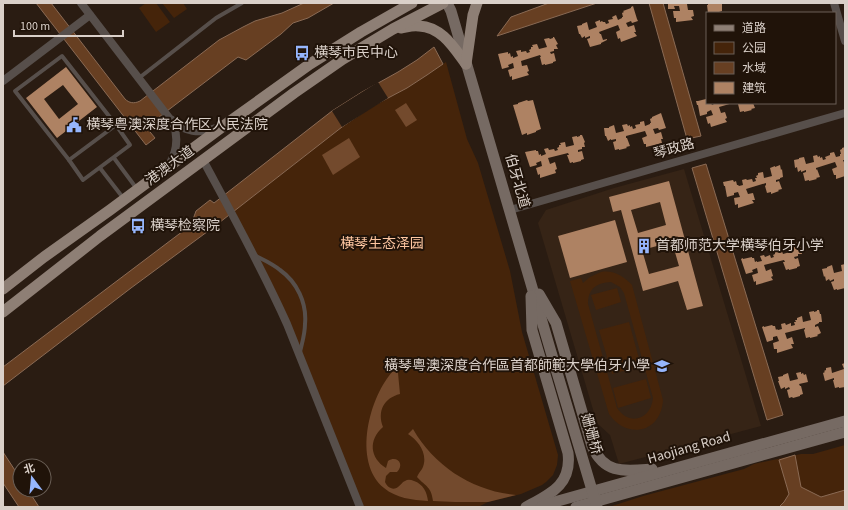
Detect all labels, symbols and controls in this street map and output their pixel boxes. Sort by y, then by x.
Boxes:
scale bar [14,12,123,38]
legend [706,12,836,104]
text: 100 m [20,18,50,35]
text: 道路 [742,20,766,37]
text: 公园 [742,40,766,57]
place label: 横琴市民中心 [314,43,398,63]
bus stop icon: 横琴市民中心 [293,44,311,62]
text: 水域 [742,60,766,77]
text: 建筑 [742,80,766,97]
place label: 横琴粤澳深度合作区人民法院 [86,115,268,135]
public building icon: 横琴粤澳深度合作区人民法院 [65,116,83,134]
street label: 琴政路 [651,134,697,164]
street label: 港澳大道 [141,141,199,191]
street label: 伯牙北道 [500,151,534,211]
place label: 横琴检察院 [150,216,220,236]
bus stop icon: 横琴检察院 [129,217,147,235]
park label: 横琴生态泽园 [340,234,424,254]
place label: 首都师范大学横琴伯牙小学 [656,236,824,256]
building icon: 首都师范大学横琴伯牙小学 [635,237,653,255]
place label: 橫琴粵澳深度合作區首都師範大學伯牙小學 [384,356,650,376]
school or university icon: 橫琴粵澳深度合作區首都師範大學伯牙小學 [653,357,671,375]
street label: 姗姗桥 [576,411,606,457]
street label: Haojiang Road [645,427,733,469]
north arrow [12,458,52,498]
text: 北 [22,460,37,478]

